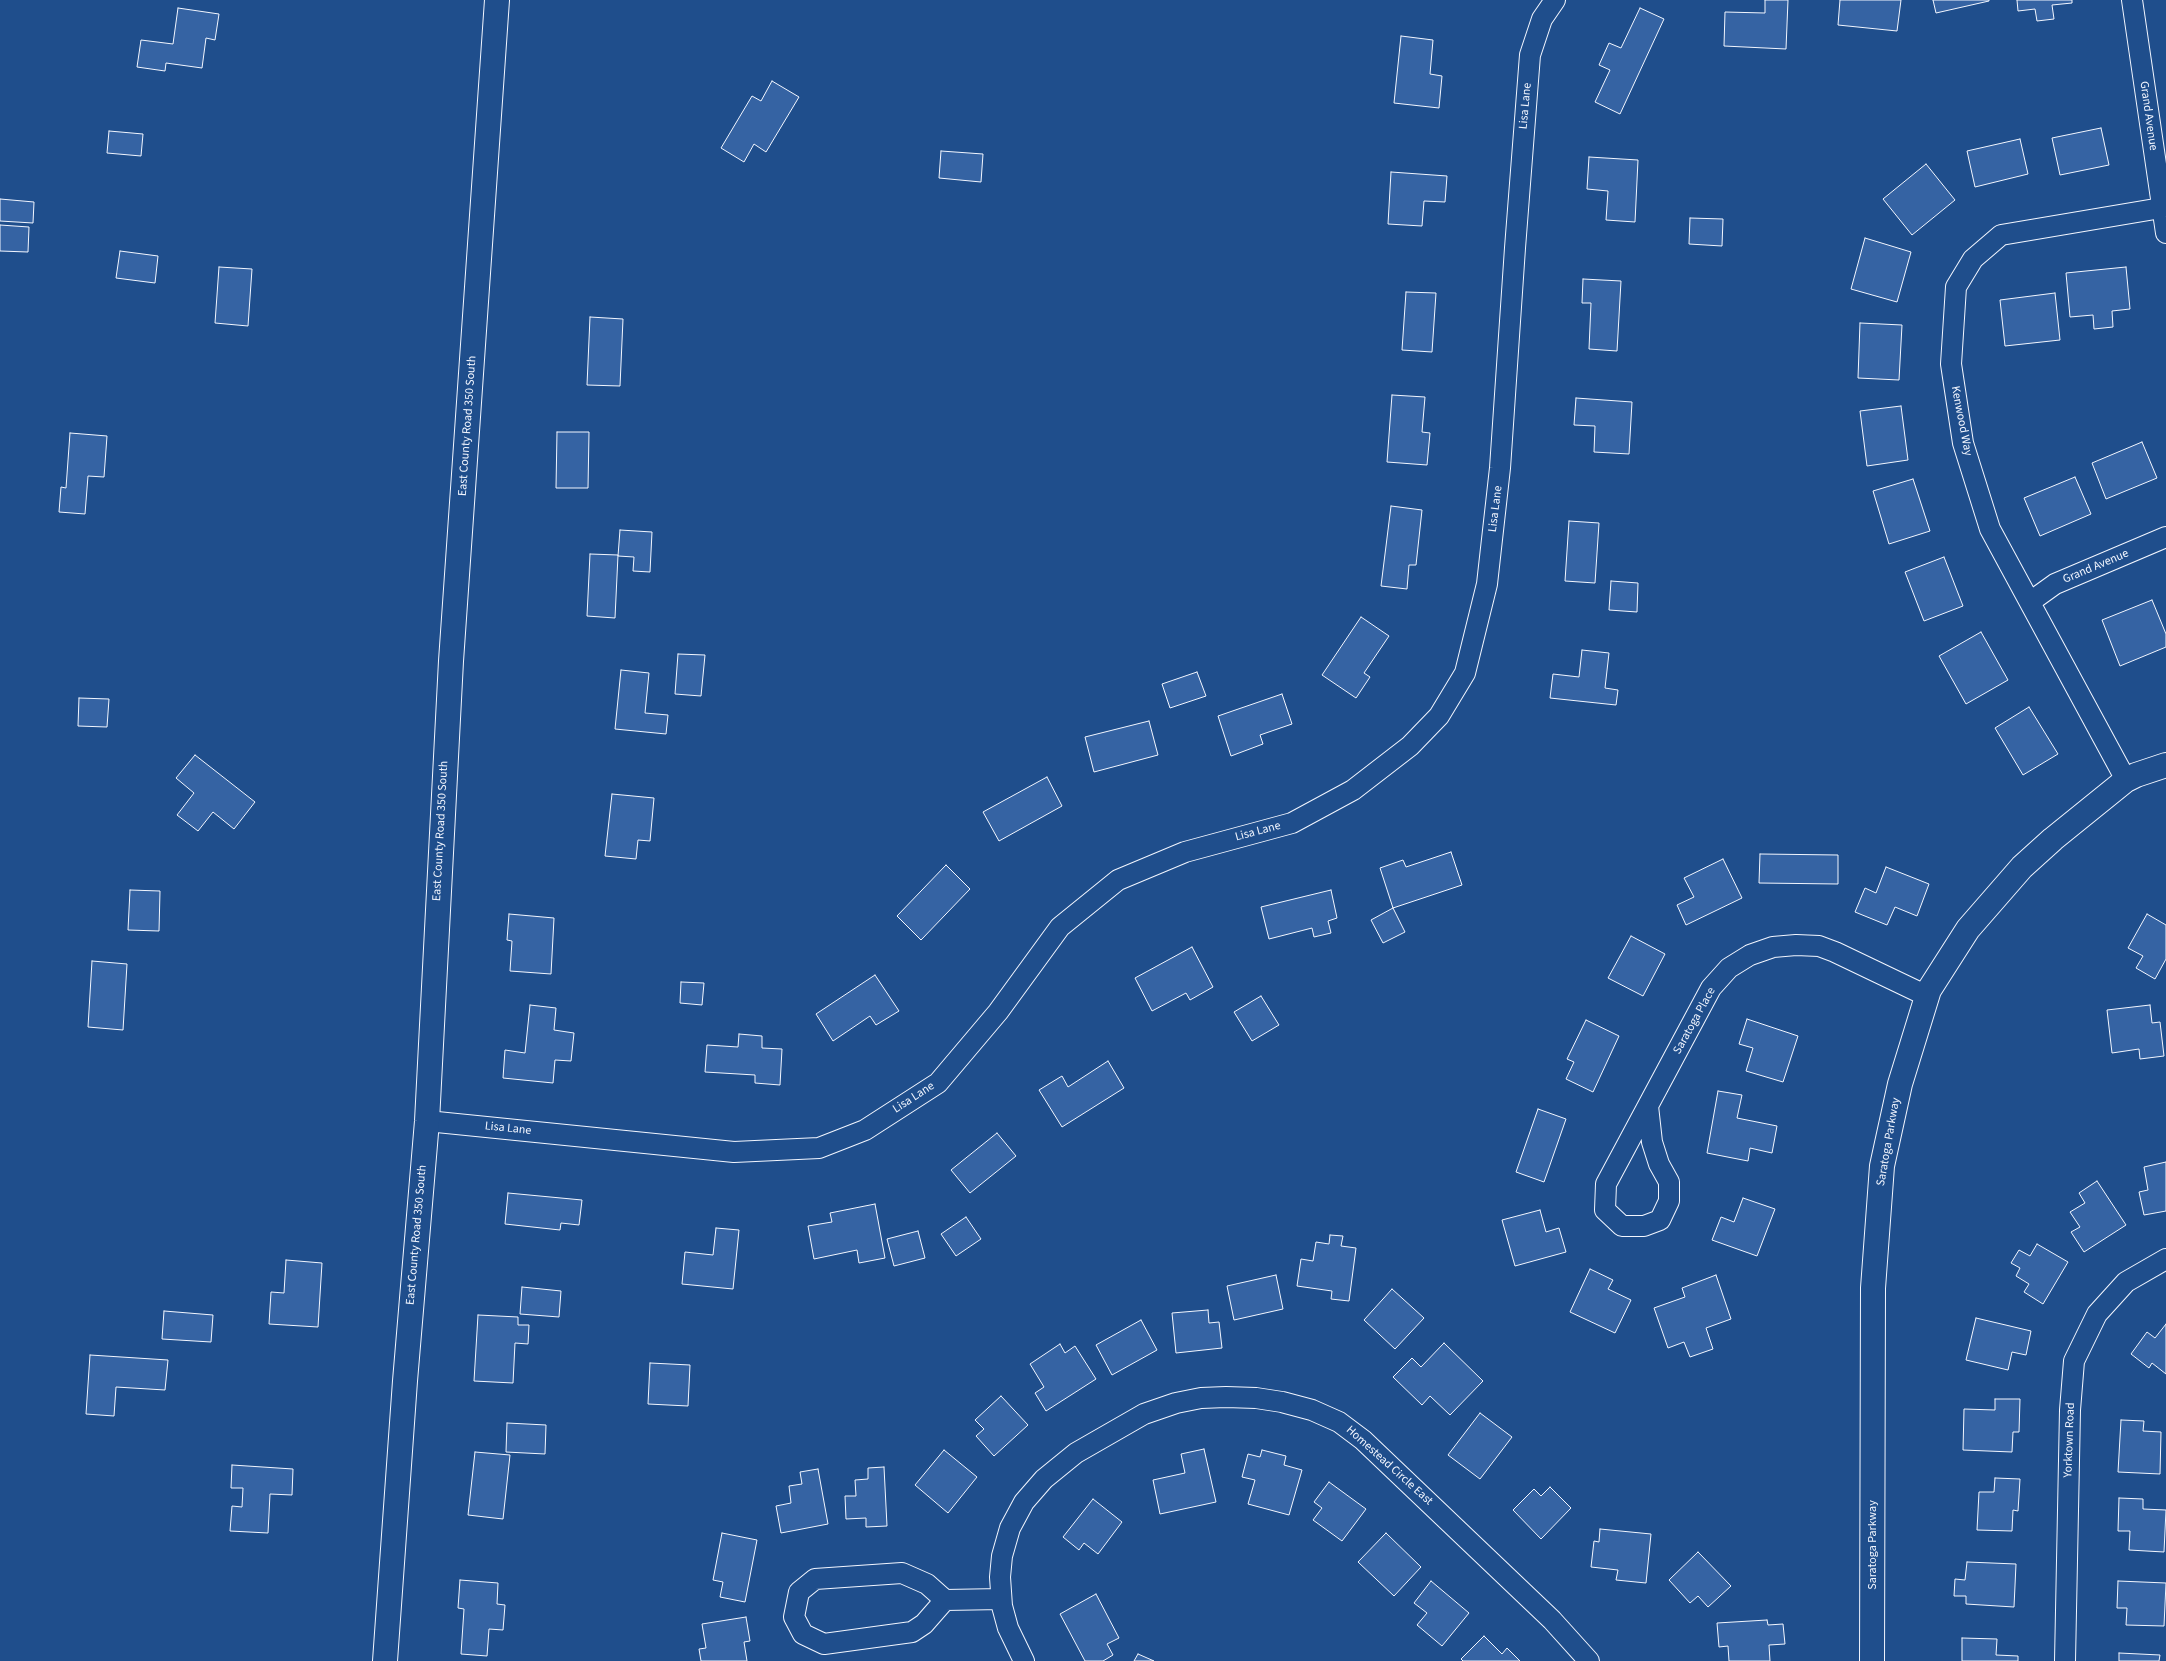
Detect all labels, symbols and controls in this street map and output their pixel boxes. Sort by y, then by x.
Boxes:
street label: Grand Avenue [2136,80,2160,152]
street label: Lisa Lane [1517,82,1535,130]
street label: East County Road 350 South [456,355,480,497]
street label: Kenwood Way [1947,385,1975,457]
street label: Lisa Lane [1486,485,1506,533]
street label: Grand Avenue [2061,547,2131,587]
street label: East County Road 350 South [430,760,452,902]
street label: Lisa Lane [1234,819,1282,845]
street label: Saratoga Place [1671,985,1719,1057]
street label: Lisa Lane [891,1079,937,1117]
street label: Saratoga Parkway [1874,1097,1904,1187]
street label: Lisa Lane [484,1119,532,1139]
street label: East County Road 350 South [404,1164,430,1306]
street label: Yorktown Road [2061,1402,2079,1478]
street label: Homestead Circle East [1343,1423,1435,1509]
street label: Saratoga Parkway [1866,1500,1880,1590]

